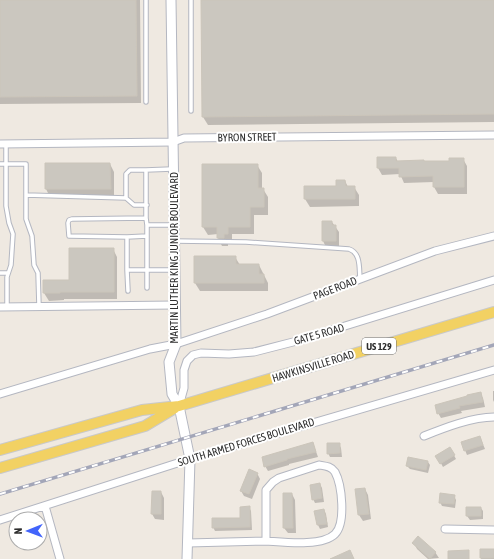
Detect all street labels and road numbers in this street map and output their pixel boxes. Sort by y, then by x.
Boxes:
street label: BYRON STREET [217,130,277,144]
street label: MARTIN LUTHER KING JUNIOR BOULEVARD [168,172,180,344]
street label: PAGE ROAD [312,274,358,302]
street label: GATE 5 ROAD [292,321,346,347]
road number: US 129 [362,338,396,354]
street label: HAWKINSVILLE ROAD [271,348,355,384]
street label: SOUTH ARMED FORCES BOULEVARD [176,415,316,469]

